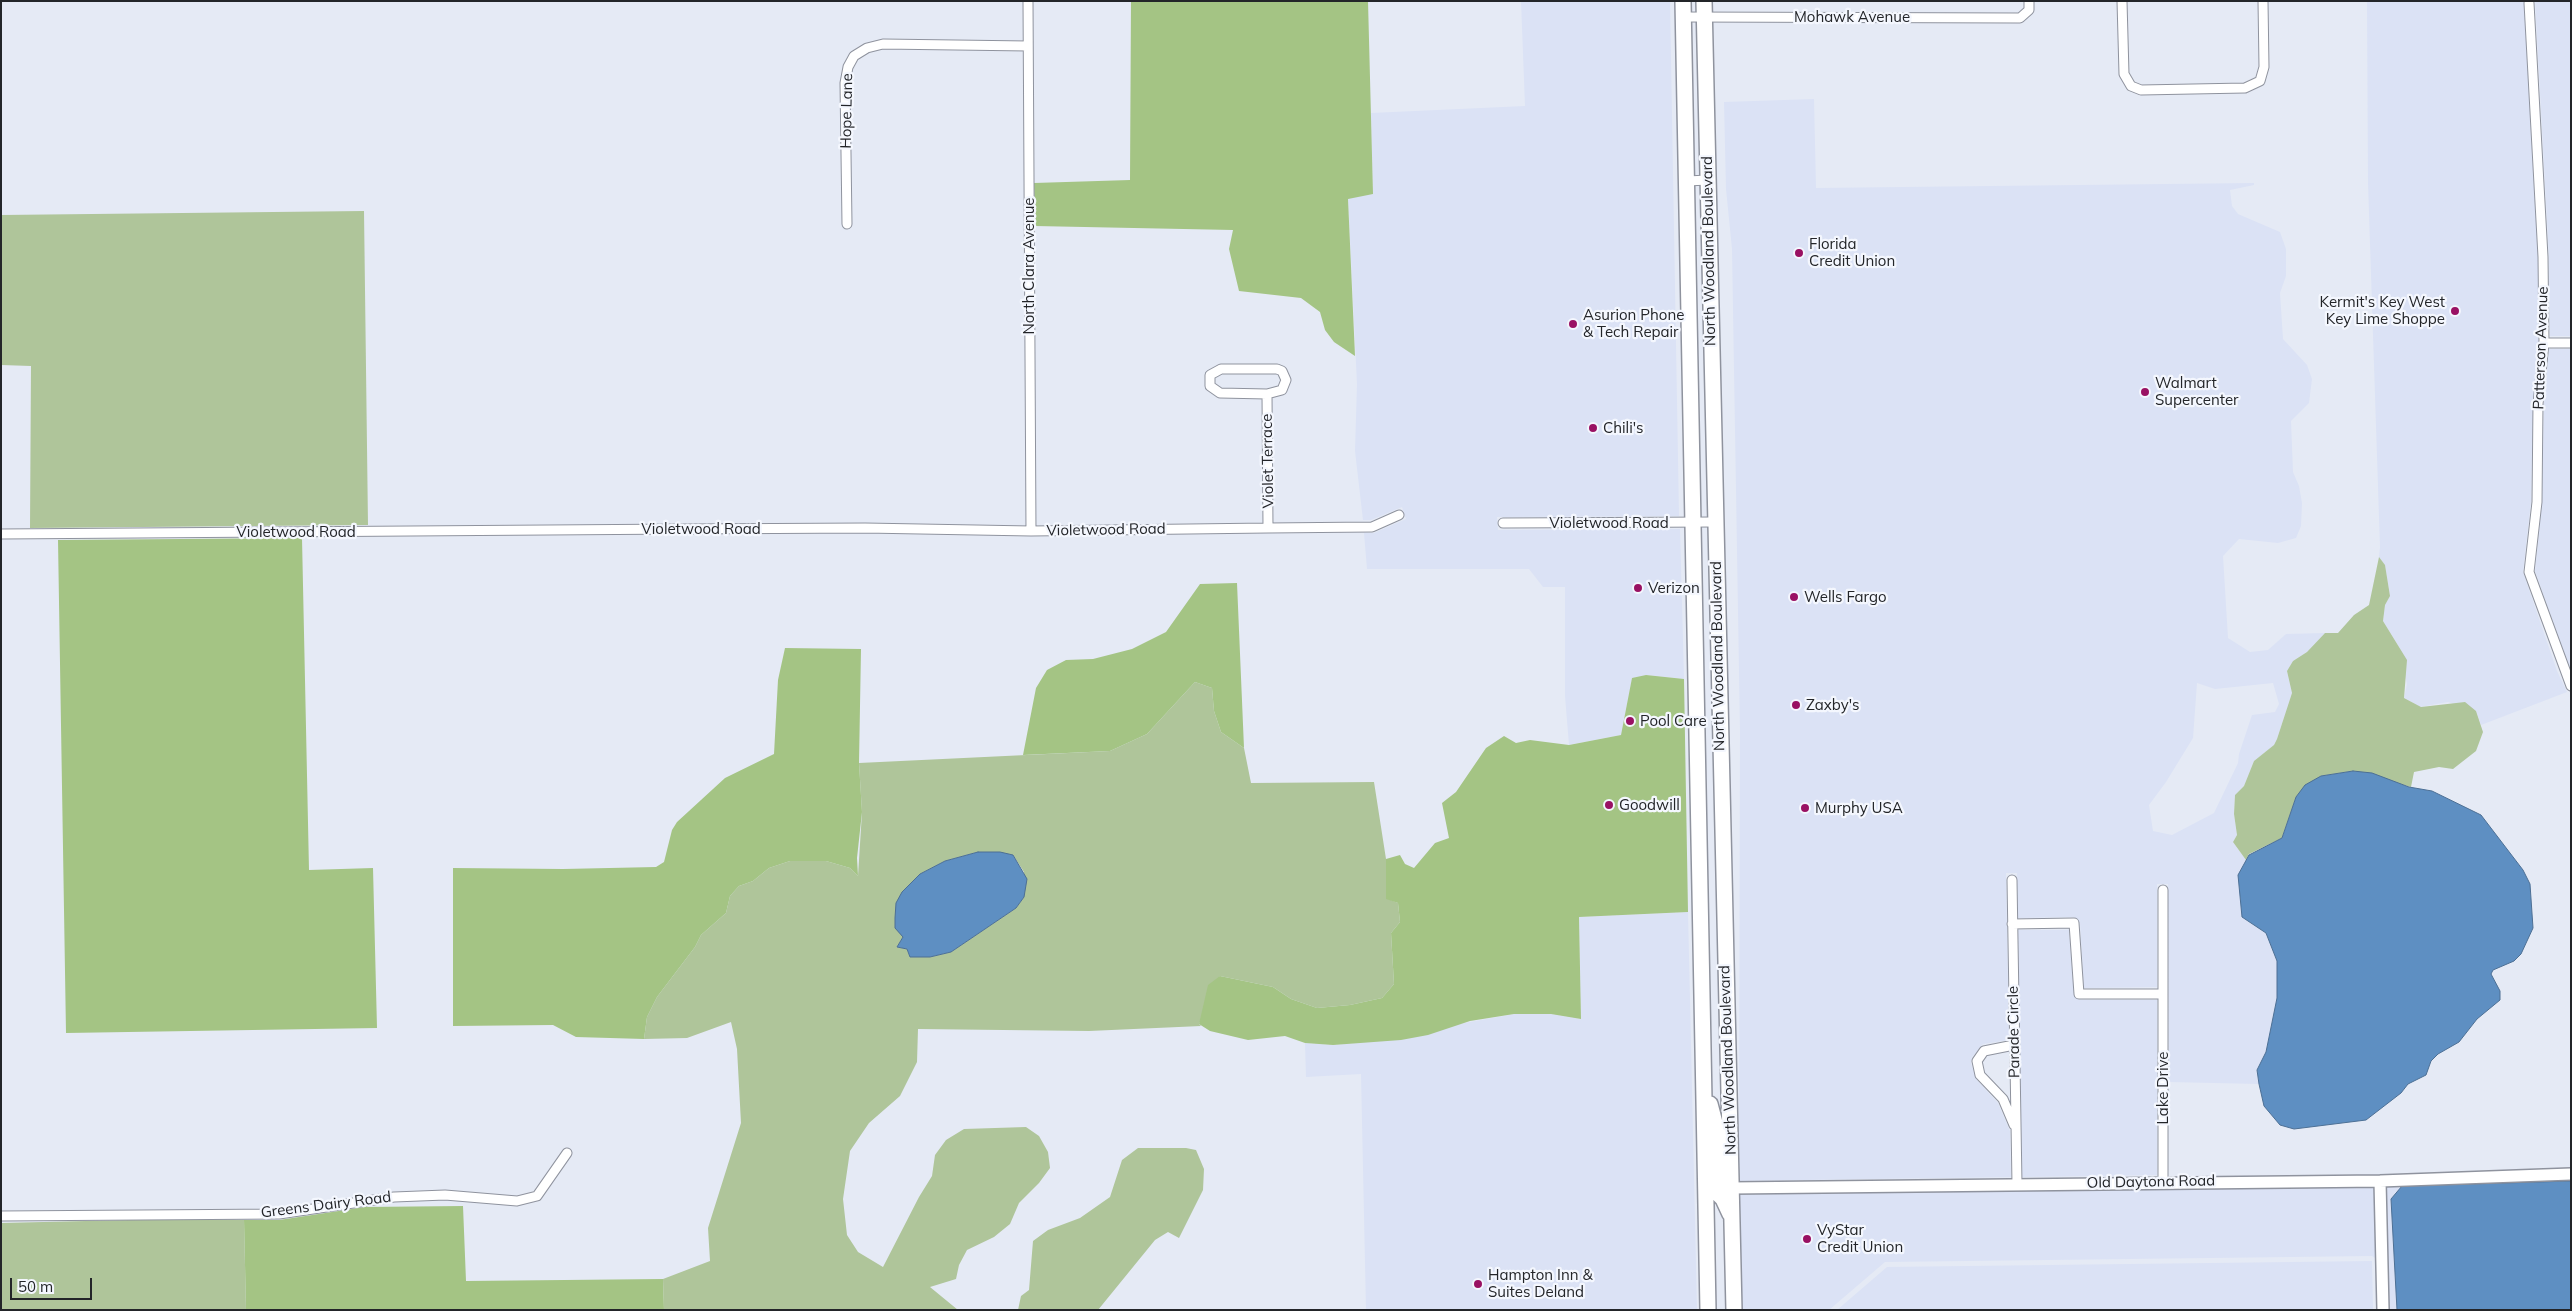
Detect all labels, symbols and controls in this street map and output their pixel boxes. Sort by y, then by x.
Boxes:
street label: Mohawk Avenue [1794,8,1910,26]
street label: Hope Lane [837,73,857,149]
street label: North Woodland Boulevard [1698,156,1720,346]
street label: North Clara Avenue [1020,198,1038,334]
place label: Florida Credit Union [1809,235,1895,270]
marker: Florida Credit Union [1793,247,1805,259]
street label: Patterson Avenue [2530,286,2552,410]
place label: Kermit's Key West Key Lime Shoppe [2320,293,2445,328]
marker: Kermit's Key West Key Lime Shoppe [2449,305,2461,317]
place label: Asurion Phone & Tech Repair [1583,306,1684,341]
marker: Asurion Phone & Tech Repair [1567,318,1579,330]
place label: Walmart Supercenter [2155,374,2239,409]
marker: Walmart Supercenter [2139,386,2151,398]
street label: Violet Terrace [1258,413,1278,509]
place label: Chili's [1603,419,1644,437]
marker: Chili's [1587,422,1599,434]
street label: Violetwood Road [1549,514,1669,532]
street label: Violetwood Road [641,520,761,538]
street label: Violetwood Road [1046,520,1166,540]
street label: Violetwood Road [236,523,356,541]
street label: North Woodland Boulevard [1707,561,1729,751]
place label: Verizon [1648,579,1700,597]
marker: Verizon [1632,582,1644,594]
place label: Wells Fargo [1804,588,1887,606]
marker: Wells Fargo [1788,591,1800,603]
place label: Zaxby's [1806,696,1859,714]
marker: Zaxby's [1790,699,1802,711]
place label: Pool Care [1640,712,1707,730]
marker: Pool Care [1624,715,1636,727]
place label: Goodwill [1619,796,1680,814]
marker: Goodwill [1603,799,1615,811]
place label: Murphy USA [1815,799,1903,817]
marker: Murphy USA [1799,802,1811,814]
street label: North Woodland Boulevard [1716,965,1740,1155]
street label: Parade Circle [2004,986,2024,1078]
street label: Lake Drive [2154,1051,2172,1125]
street label: Old Daytona Road [2087,1172,2215,1192]
street label: Greens Dairy Road [260,1188,392,1222]
place label: VyStar Credit Union [1817,1221,1903,1256]
marker: VyStar Credit Union [1801,1233,1813,1245]
place label: Hampton Inn & Suites Deland [1488,1266,1592,1301]
scale bar [12,1268,95,1300]
text: 50 m [18,1277,53,1296]
marker: Hampton Inn & Suites Deland [1472,1278,1484,1290]

